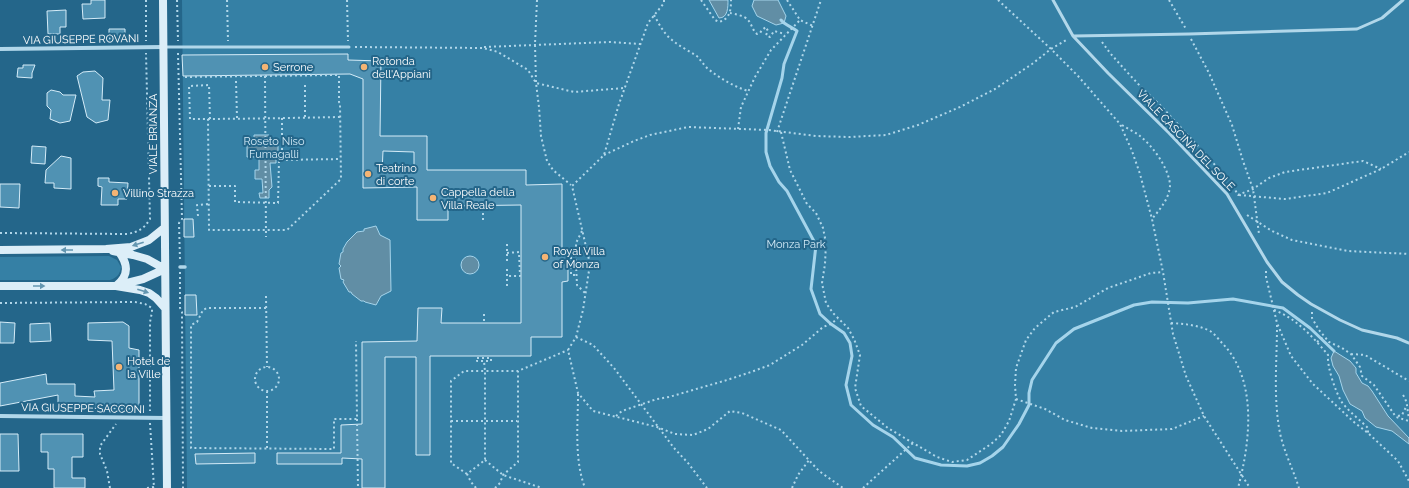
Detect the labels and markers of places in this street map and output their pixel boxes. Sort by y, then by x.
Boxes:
place label: Rotonda dell'Appiani [372,55,431,81]
place label: Serrone [273,61,314,74]
marker: Serrone [260,62,270,72]
marker: Rotonda dell'Appiani [359,62,369,72]
place label: Teatrino di corte [376,162,417,188]
marker: Teatrino di corte [363,169,373,179]
place label: Cappella della Villa Reale [441,186,515,212]
place label: Villino Strazza [123,187,194,200]
marker: Villino Strazza [110,188,120,198]
marker: Cappella della Villa Reale [428,193,438,203]
place label: Royal Villa of Monza [553,245,605,271]
marker: Royal Villa of Monza [540,252,550,262]
place label: Hotel de la Ville [127,355,171,381]
marker: Hotel de la Ville [114,362,124,372]

